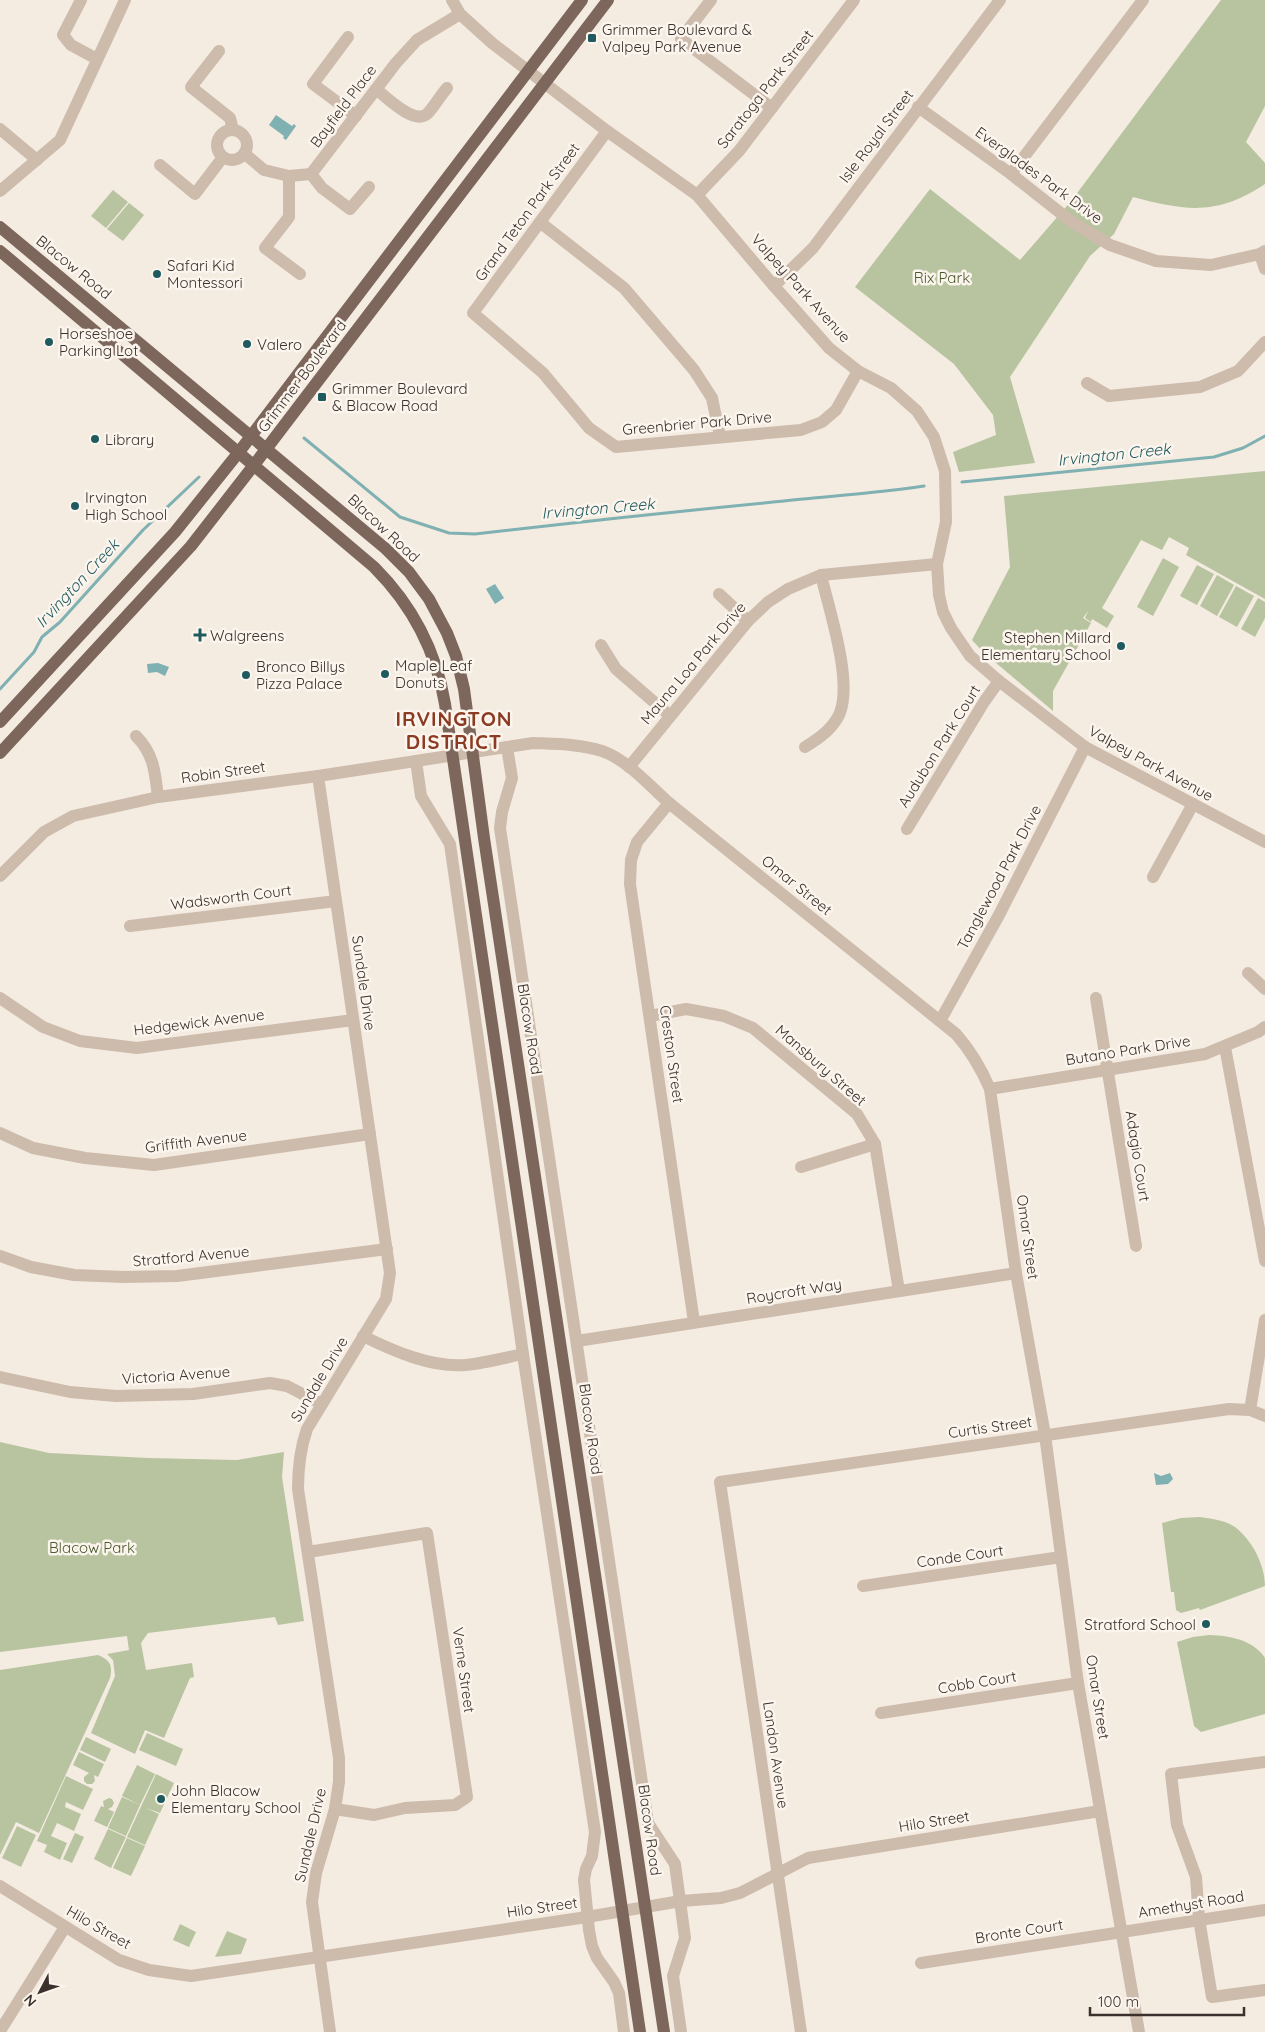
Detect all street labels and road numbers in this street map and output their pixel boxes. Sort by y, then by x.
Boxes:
street label: Saratoga Park Street [713,26,817,152]
street label: Bayfield Place [306,61,380,151]
street label: Isle Royal Street [835,86,917,186]
street label: Everglades Park Drive [972,122,1106,228]
street label: Grand Teton Park Street [470,139,584,285]
street label: Valpey Park Avenue [747,230,855,346]
street label: Blacow Road [32,231,116,303]
street label: Grimmer Boulevard [254,316,350,436]
street label: Greenbrier Park Drive [622,407,772,439]
street label: Blacow Road [344,490,424,566]
street label: Mauna Loa Park Drive [636,598,750,728]
street label: Audubon Park Court [894,681,984,811]
street label: Valpey Park Avenue [1085,721,1217,805]
street label: Robin Street [180,757,266,787]
street label: Tanglewood Park Drive [953,801,1045,953]
street label: Omar Street [758,851,836,919]
street label: Wadsworth Court [169,880,293,914]
street label: Sundale Drive [348,934,380,1032]
street label: Blacow Road [513,982,547,1076]
street label: Creston Street [656,1004,688,1104]
street label: Hedgewick Avenue [133,1005,265,1039]
street label: Mansbury Street [772,1020,870,1110]
street label: Butano Park Drive [1064,1031,1192,1069]
street label: Adagio Court [1121,1109,1155,1203]
street label: Griffith Avenue [144,1125,248,1157]
street label: Omar Street [1013,1194,1043,1280]
street label: Stratford Avenue [132,1241,250,1271]
street label: Roycroft Way [745,1274,843,1308]
street label: Sundale Drive [286,1333,352,1425]
street label: Victoria Avenue [121,1362,231,1388]
street label: Blacow Road [575,1382,607,1476]
street label: Curtis Street [947,1412,1033,1442]
street label: Conde Court [915,1541,1005,1571]
street label: Verne Street [449,1626,479,1714]
street label: Omar Street [1082,1653,1114,1741]
street label: Cobb Court [936,1666,1018,1698]
street label: Landon Avenue [759,1700,793,1810]
street label: Blacow Road [634,1783,666,1877]
street label: Sundale Drive [290,1786,330,1884]
street label: Hilo Street [897,1806,971,1836]
street label: Amethyst Road [1137,1886,1245,1922]
street label: Hilo Street [505,1893,579,1921]
street label: Hilo Street [63,1901,135,1953]
street label: Bronte Court [974,1915,1064,1947]

